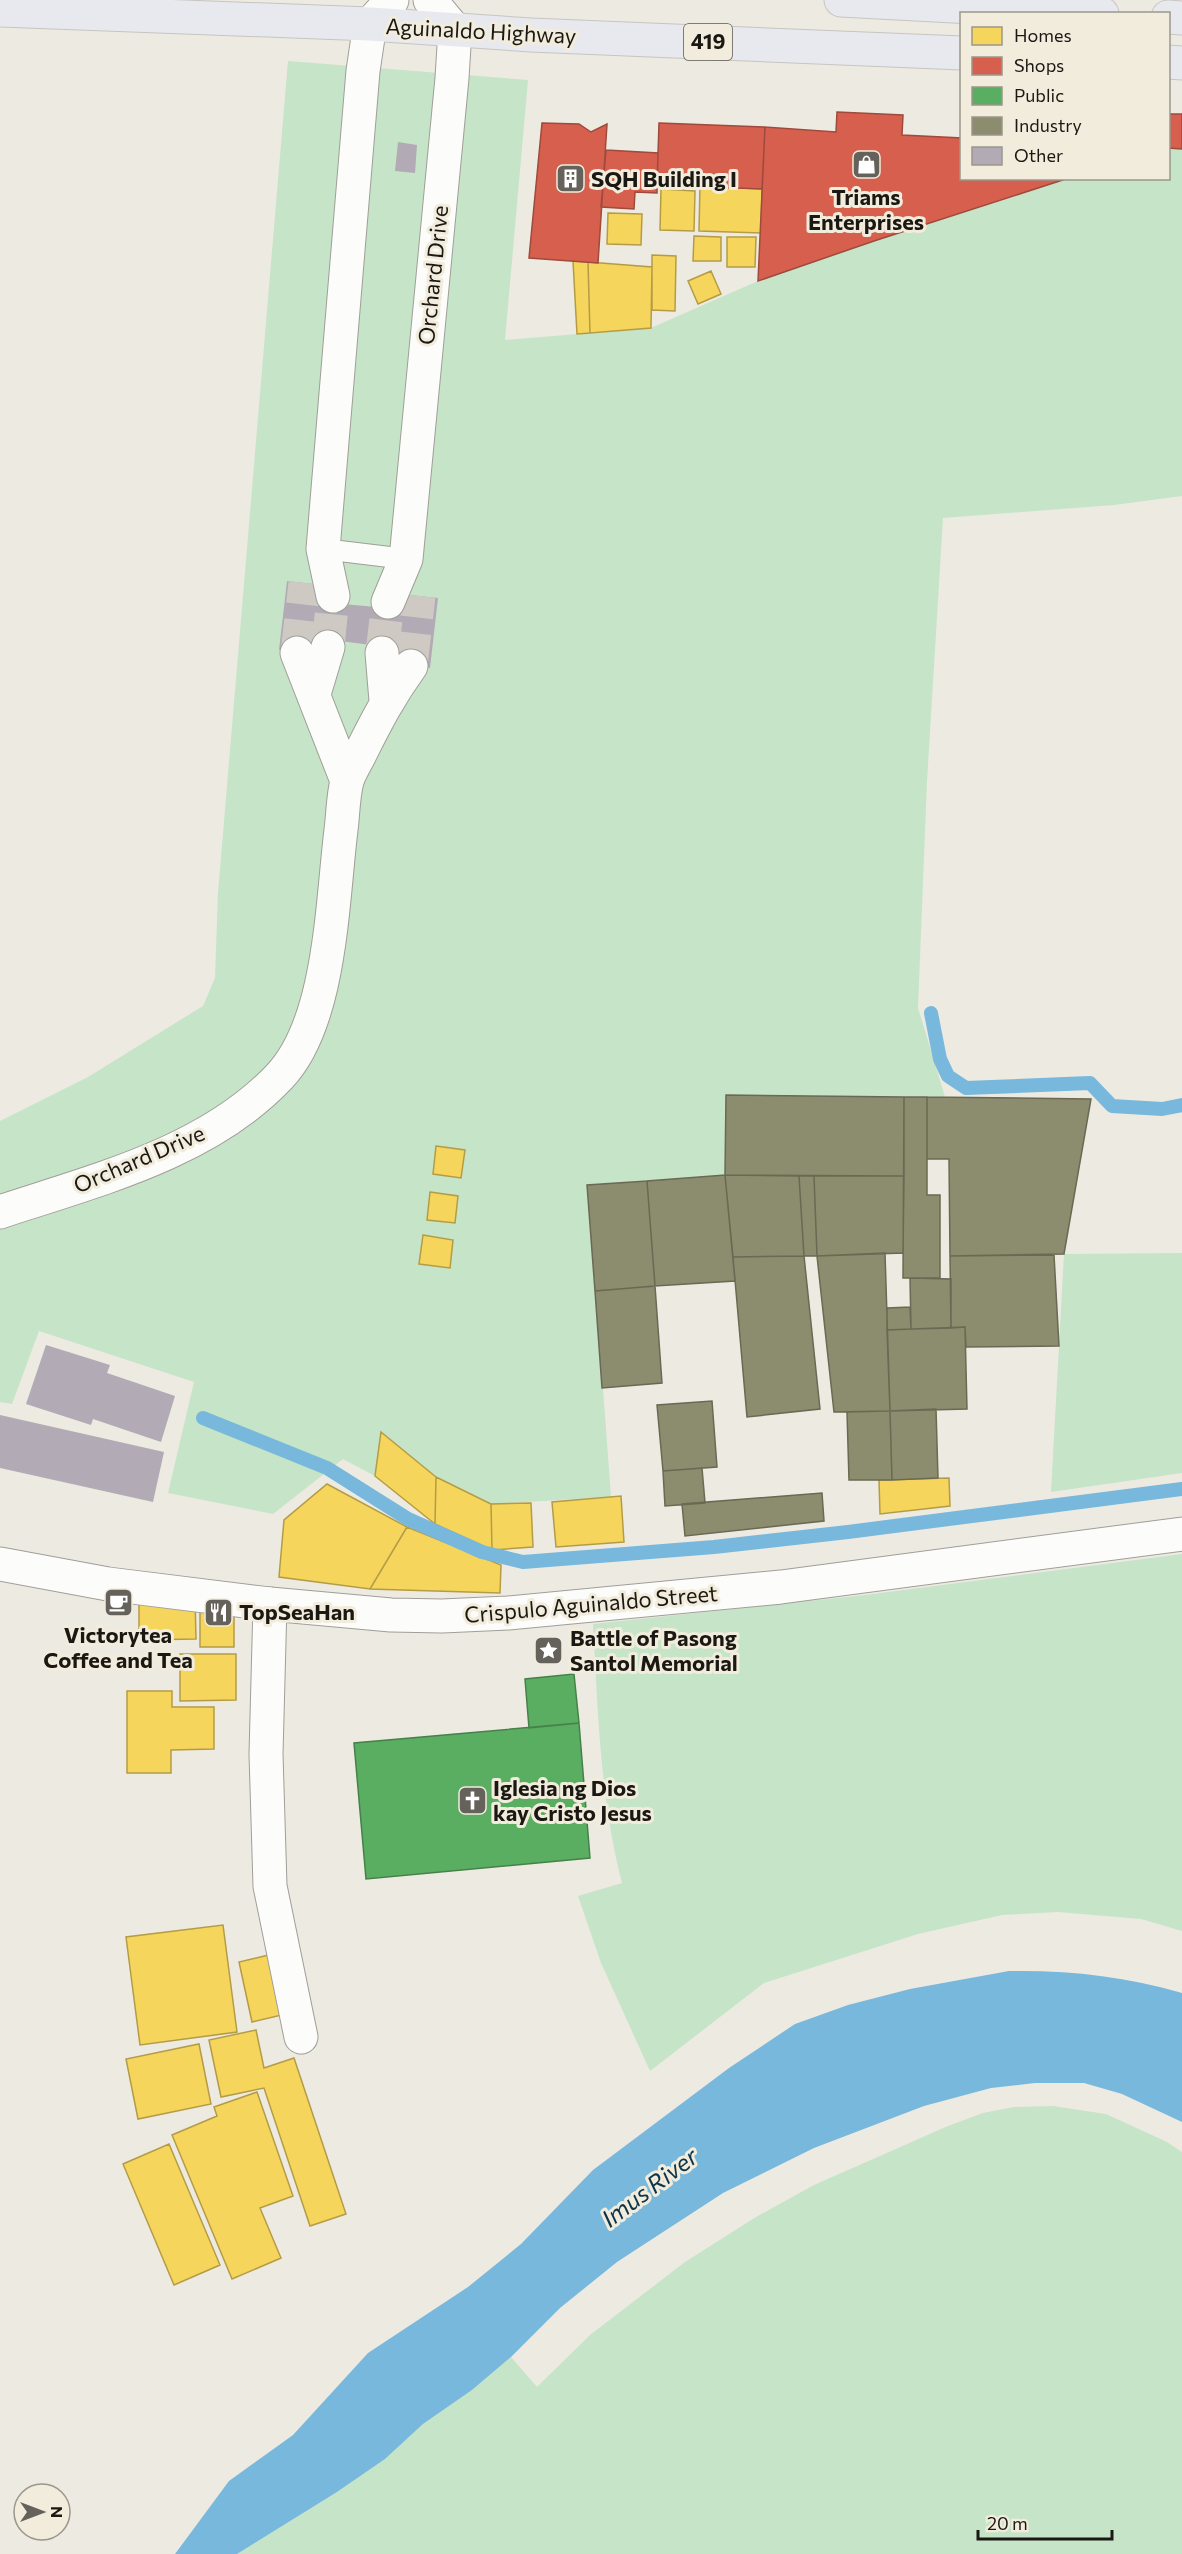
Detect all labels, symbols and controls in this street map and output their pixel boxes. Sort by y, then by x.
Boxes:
street label: Aguinaldo Highway [385,12,577,49]
legend [960,12,1170,180]
road number: 419 [684,24,732,60]
text: Homes [1014,24,1072,46]
text: Shops [1014,54,1064,76]
text: Public [1014,84,1064,106]
text: Industry [1014,114,1082,136]
text: Other [1014,144,1063,166]
shop icon: Triams Enterprises [850,149,882,181]
building icon: SQH Building I [554,163,586,195]
place label: SQH Building I [591,165,737,192]
place label: Triams Enterprises [808,183,924,235]
street label: Orchard Drive [412,204,453,346]
street label: Orchard Drive [69,1119,208,1198]
street label: Crispulo Aguinaldo Street [463,1579,719,1628]
cafe icon: Victorytea Coffee and Tea [102,1587,134,1619]
restaurant icon: TopSeaHan [202,1596,234,1628]
place label: TopSeaHan [239,1598,355,1625]
place label: Victorytea Coffee and Tea [43,1621,193,1673]
place label: Battle of Pasong Santol Memorial [570,1624,738,1676]
place icon: Battle of Pasong Santol Memorial [533,1635,565,1667]
place label: Iglesia ng Dios kay Cristo Jesus [493,1774,652,1826]
church icon: Iglesia ng Dios kay Cristo Jesus [456,1785,488,1817]
water label: Imus River [595,2140,704,2232]
north arrow [12,2482,72,2542]
scale bar [978,2503,1112,2541]
text: N [48,2506,67,2518]
text: 20 m [987,2512,1028,2534]

